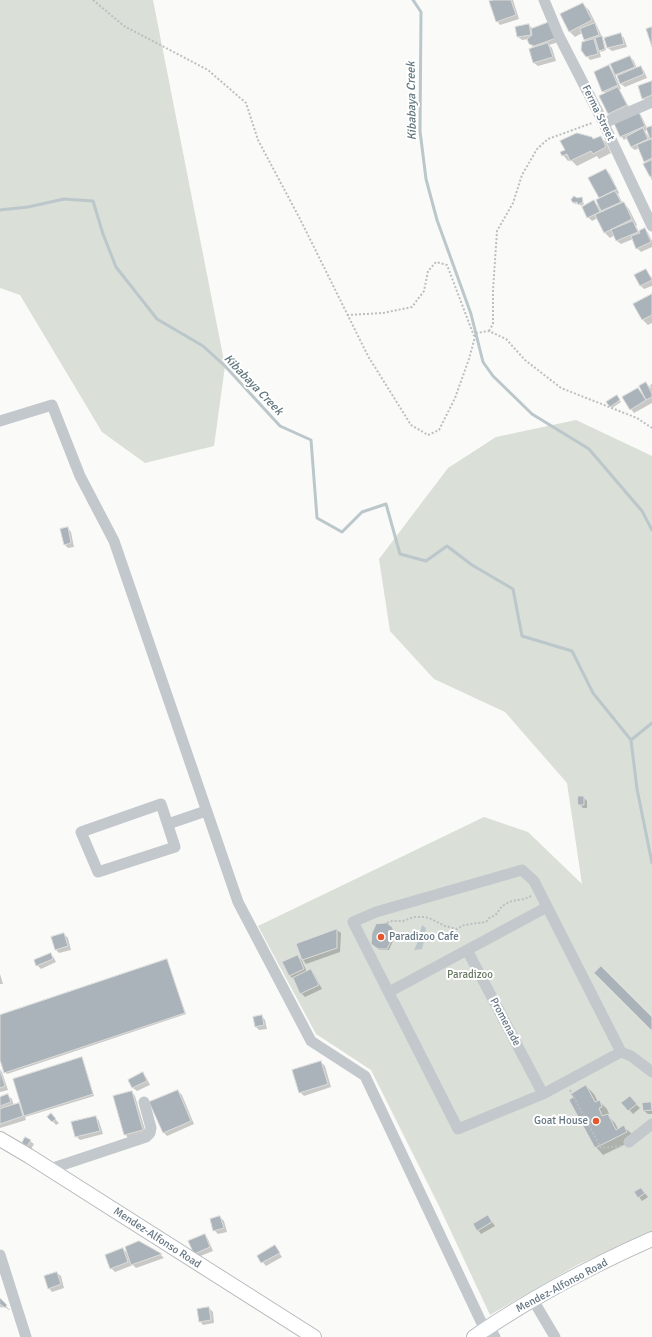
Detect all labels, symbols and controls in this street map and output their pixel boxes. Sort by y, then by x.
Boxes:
water label: Kibabaya Creek [404,62,420,140]
street label: Ferma Street [579,83,617,143]
water label: Kibabaya Creek [220,352,286,418]
place label: Paradizoo Cafe [389,930,459,944]
marker: Paradizoo Cafe [376,932,386,942]
park label: Paradizoo [447,968,493,982]
street label: Promenade [487,996,523,1048]
place label: Goat House [534,1114,588,1128]
marker: Goat House [591,1116,601,1126]
street label: Mendez-Alfonso Road [111,1205,203,1271]
street label: Mendez-Alfonso Road [514,1256,610,1316]

